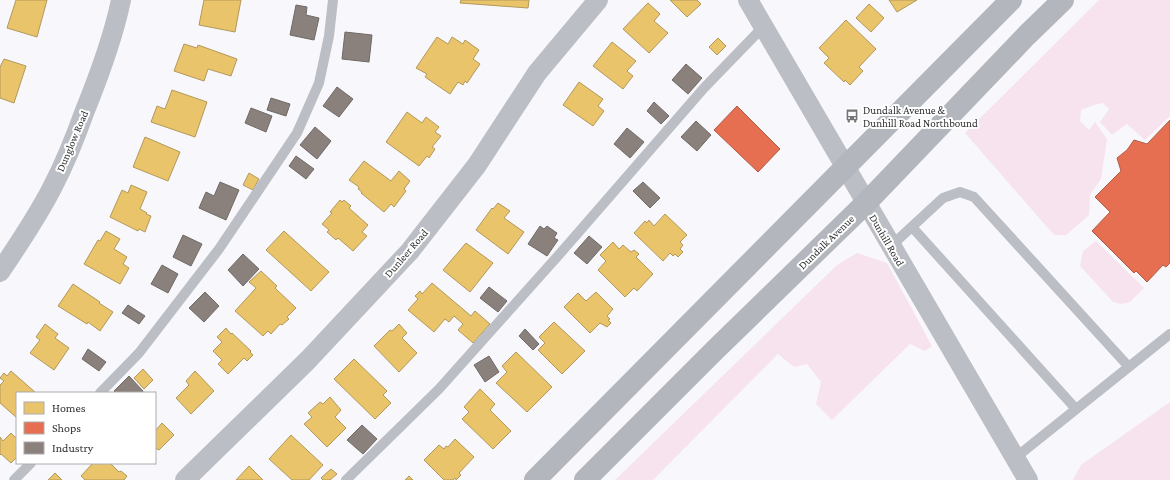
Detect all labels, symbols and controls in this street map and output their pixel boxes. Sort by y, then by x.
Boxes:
place label: Dundalk Avenue & Dunhill Road Northbound [863,104,978,129]
street label: Dunglow Road [54,108,91,174]
bus stop icon: Dundalk Avenue & Dunhill Road Northbound [844,108,860,124]
street label: Dundalk Avenue [796,212,856,272]
street label: Dunhill Road [867,212,907,268]
street label: Dunleer Road [382,226,430,280]
legend [16,392,156,464]
text: Homes [52,401,86,415]
text: Shops [52,421,81,435]
text: Industry [52,441,94,455]

